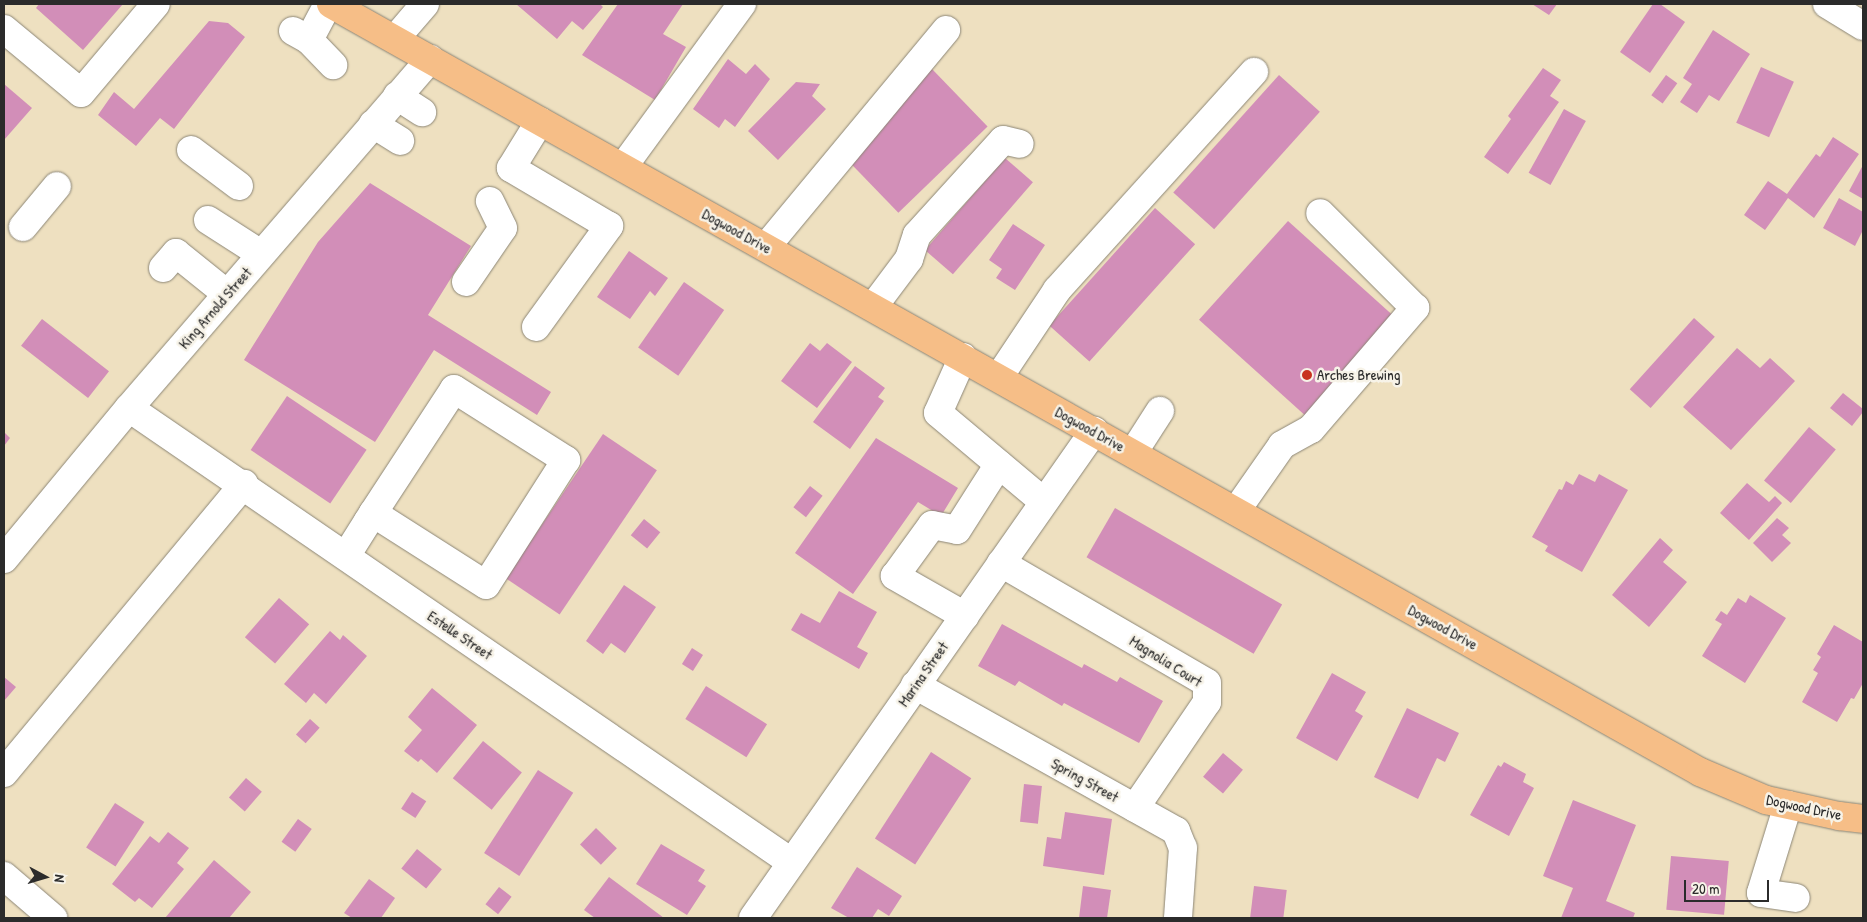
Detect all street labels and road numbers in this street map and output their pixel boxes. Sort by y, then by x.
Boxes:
street label: Dogwood Drive [699,205,775,257]
street label: King Arnold Street [175,264,255,352]
street label: Dogwood Drive [1052,403,1128,455]
street label: Dogwood Drive [1405,601,1481,653]
street label: Estelle Street [424,607,496,663]
street label: Magnolia Court [1126,632,1206,690]
street label: Marina Street [894,638,952,710]
street label: Spring Street [1048,754,1122,806]
street label: Dogwood Drive [1765,790,1843,824]

